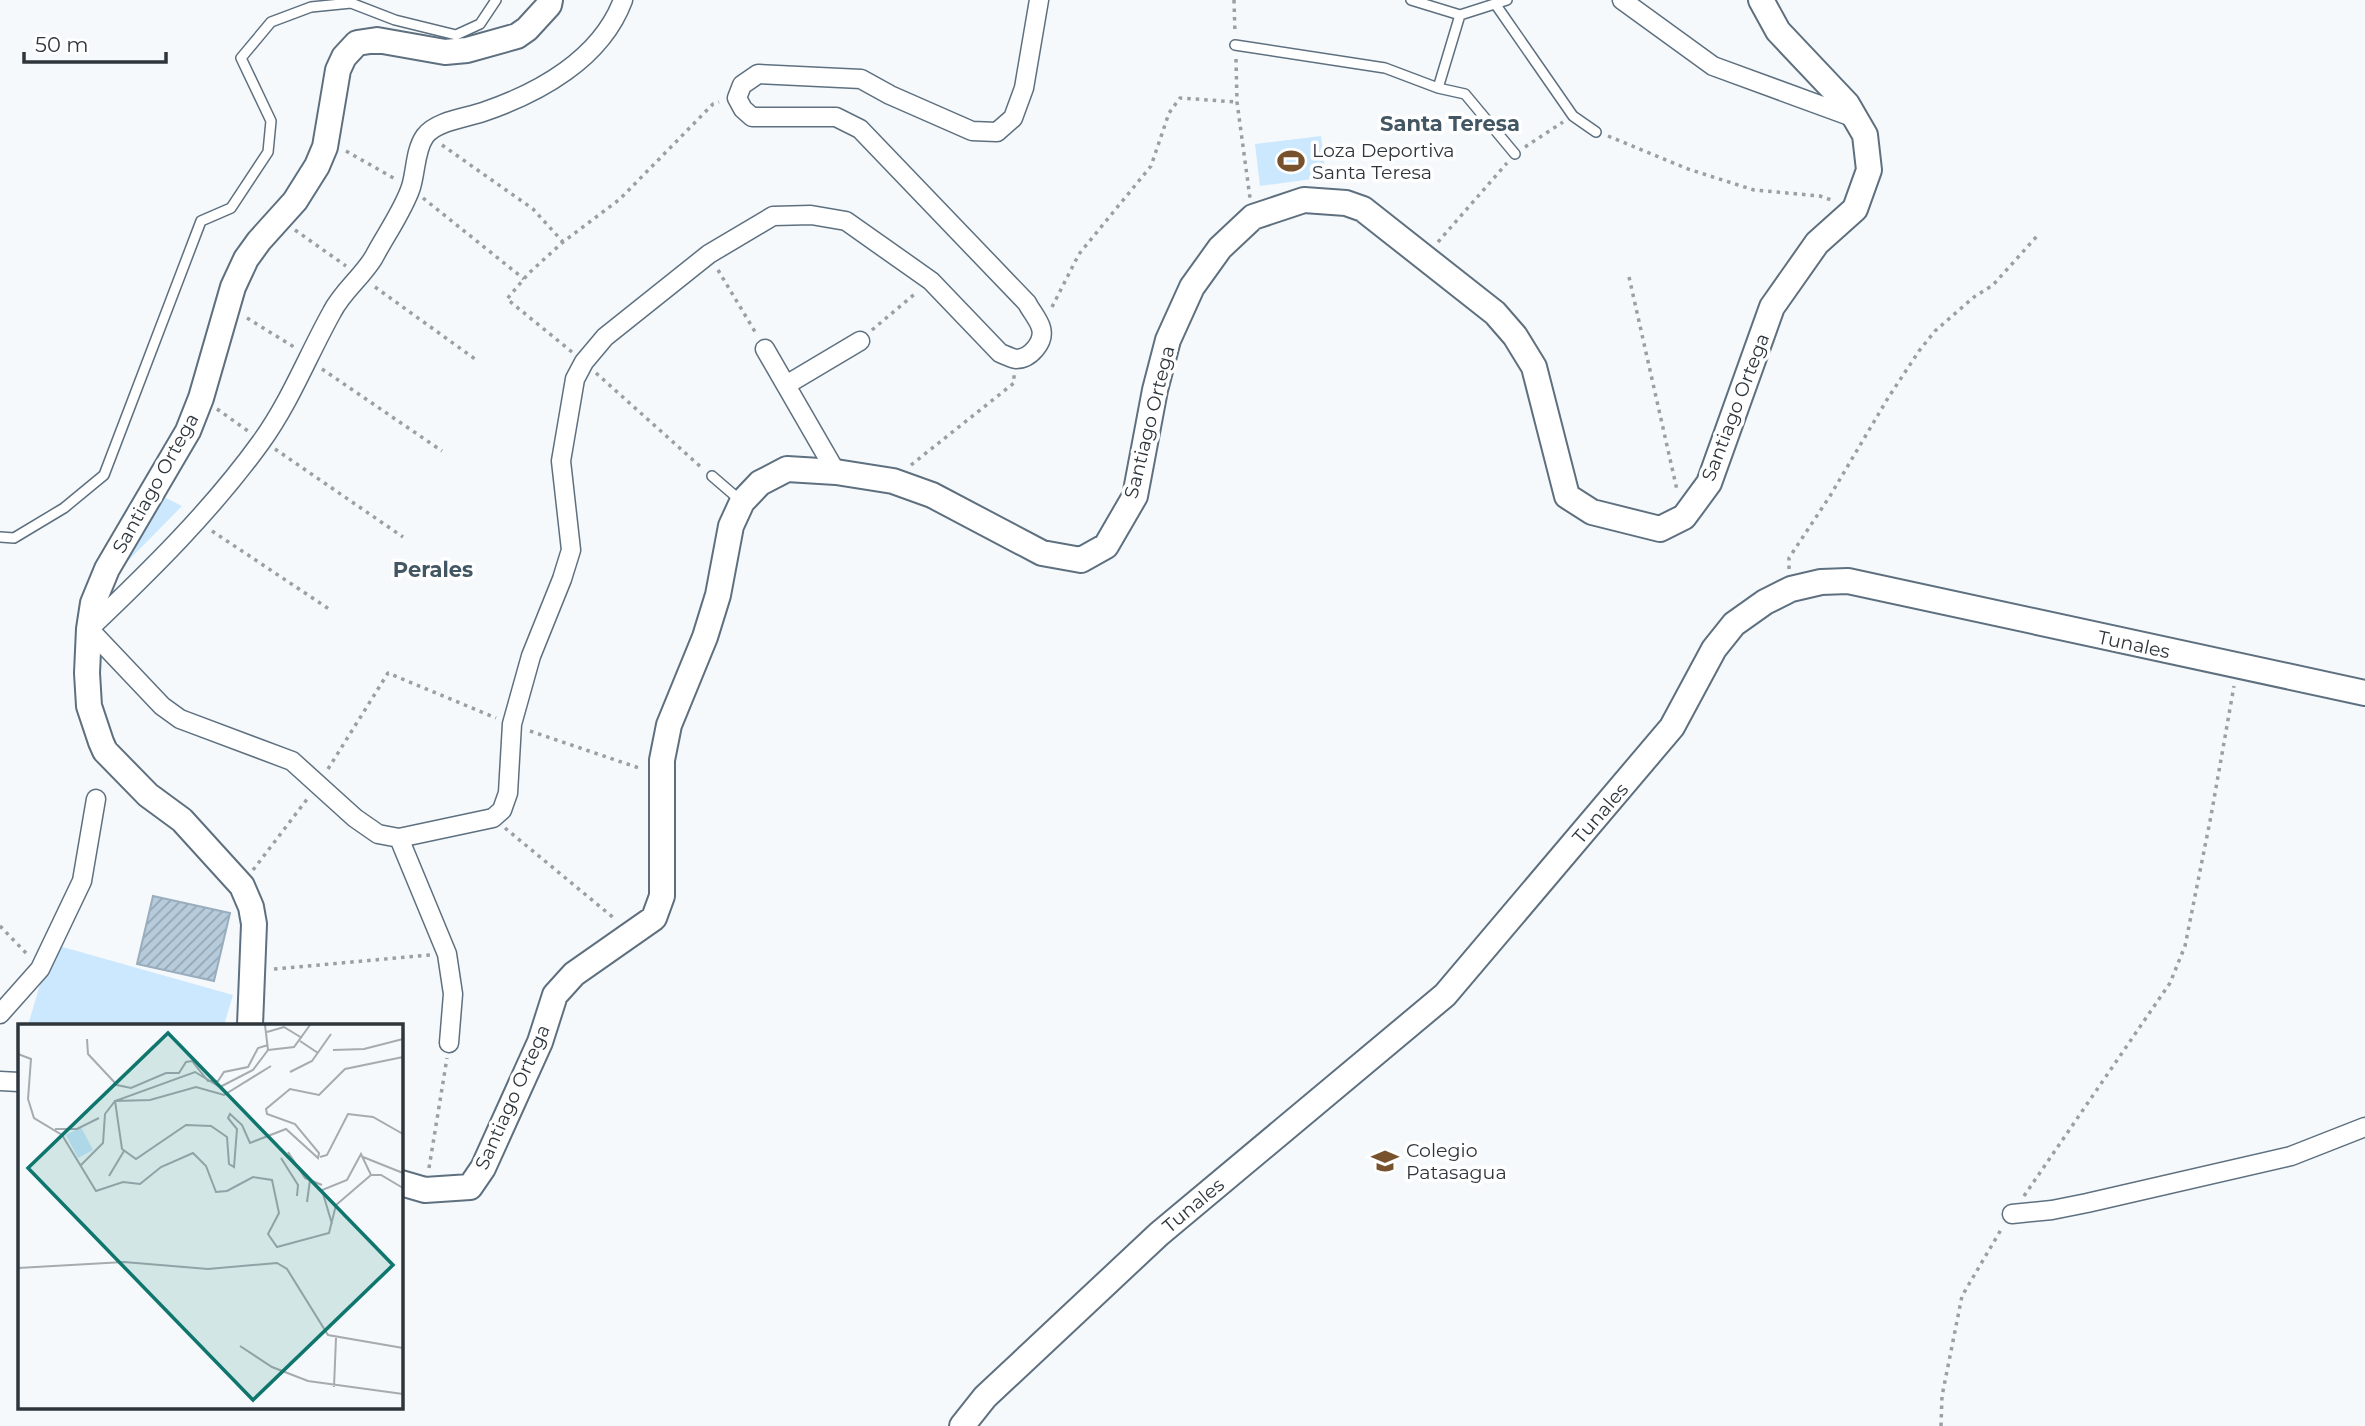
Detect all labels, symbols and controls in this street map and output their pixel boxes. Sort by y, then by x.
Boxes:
scale bar [24,21,166,65]
text: 50 m [35,32,89,57]
district label: Santa Teresa [1380,111,1520,136]
place label: Loza Deportiva Santa Teresa [1312,139,1455,184]
sports icon: Loza Deportiva Santa Teresa [1276,146,1306,176]
street label: Santiago Ortega [1697,330,1774,484]
street label: Santiago Ortega [1119,343,1180,501]
street label: Santiago Ortega [107,409,203,557]
district label: Perales [393,557,473,582]
street label: Tunales [2096,626,2172,663]
street label: Tunales [1568,778,1633,849]
street label: Santiago Ortega [470,1021,555,1173]
inset map [18,1024,402,1408]
place label: Colegio Patasagua [1406,1139,1507,1184]
school or university icon: Colegio Patasagua [1370,1146,1400,1176]
street label: Tunales [1158,1173,1229,1238]

